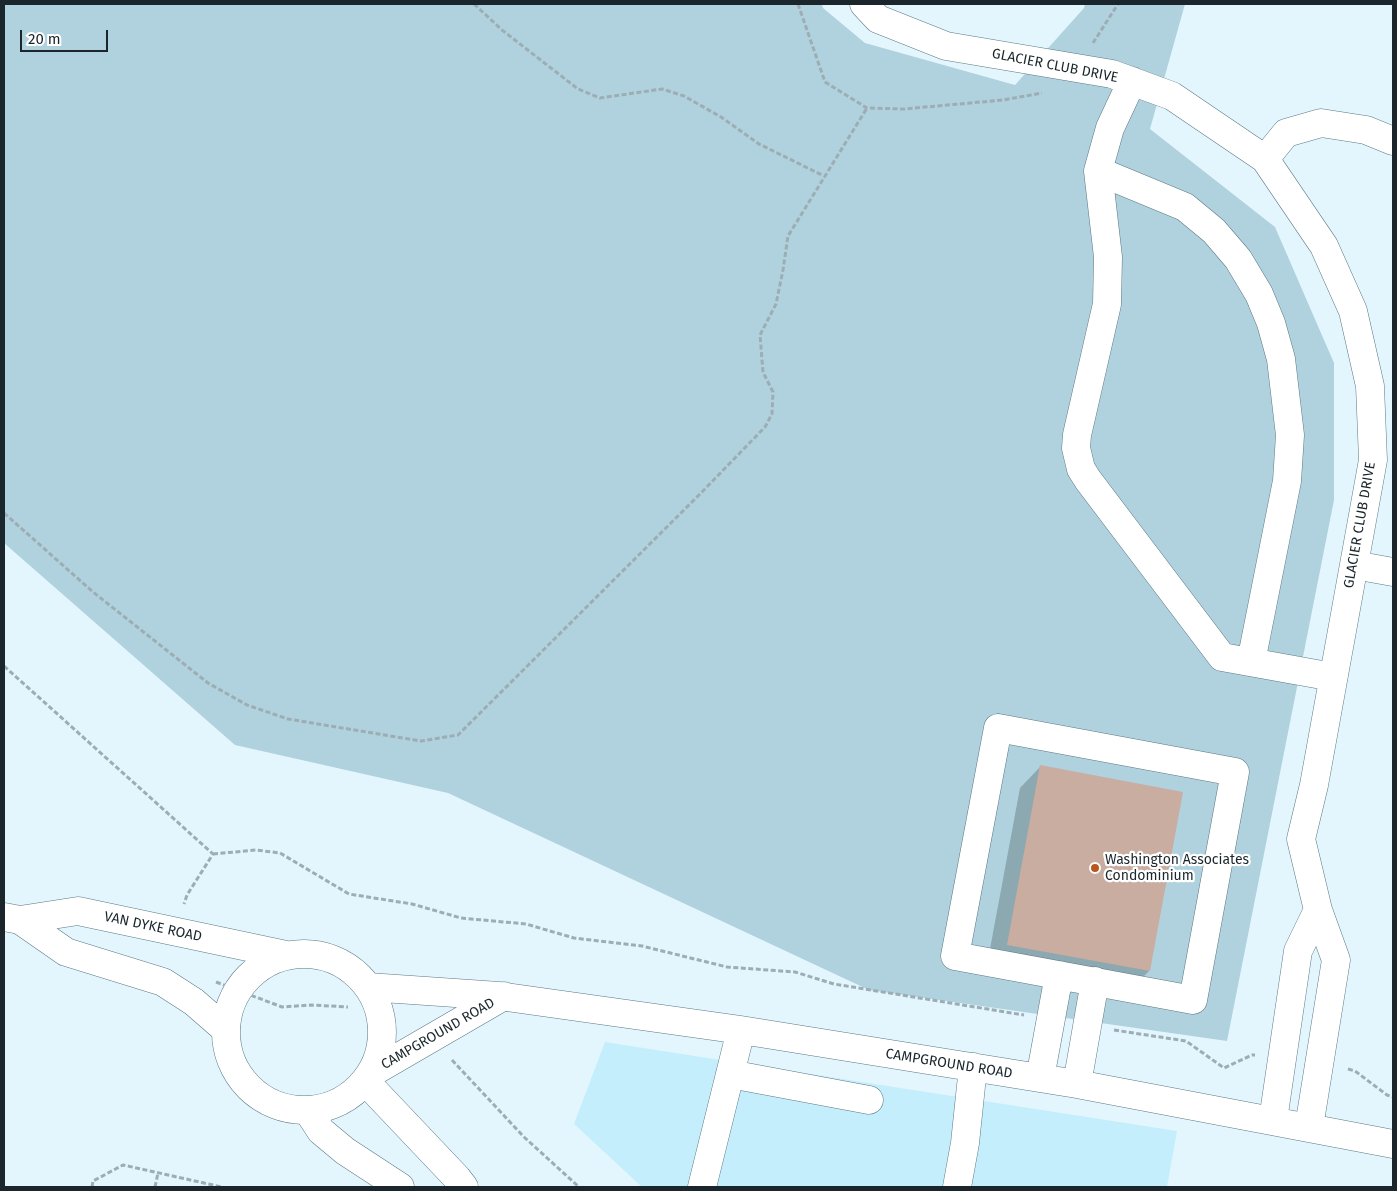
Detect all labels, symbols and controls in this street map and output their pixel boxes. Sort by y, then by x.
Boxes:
scale bar [22,20,110,52]
text: 20 m [28,30,61,48]
street label: GLACIER CLUB DRIVE [990,46,1120,86]
street label: GLACIER CLUB DRIVE [1341,460,1379,590]
place label: Washington Associates Condominium [1105,852,1249,884]
marker: Washington Associates Condominium [1089,862,1101,874]
street label: VAN DYKE ROAD [103,908,203,946]
street label: CAMPGROUND ROAD [378,995,498,1073]
street label: CAMPGROUND ROAD [884,1046,1014,1082]

